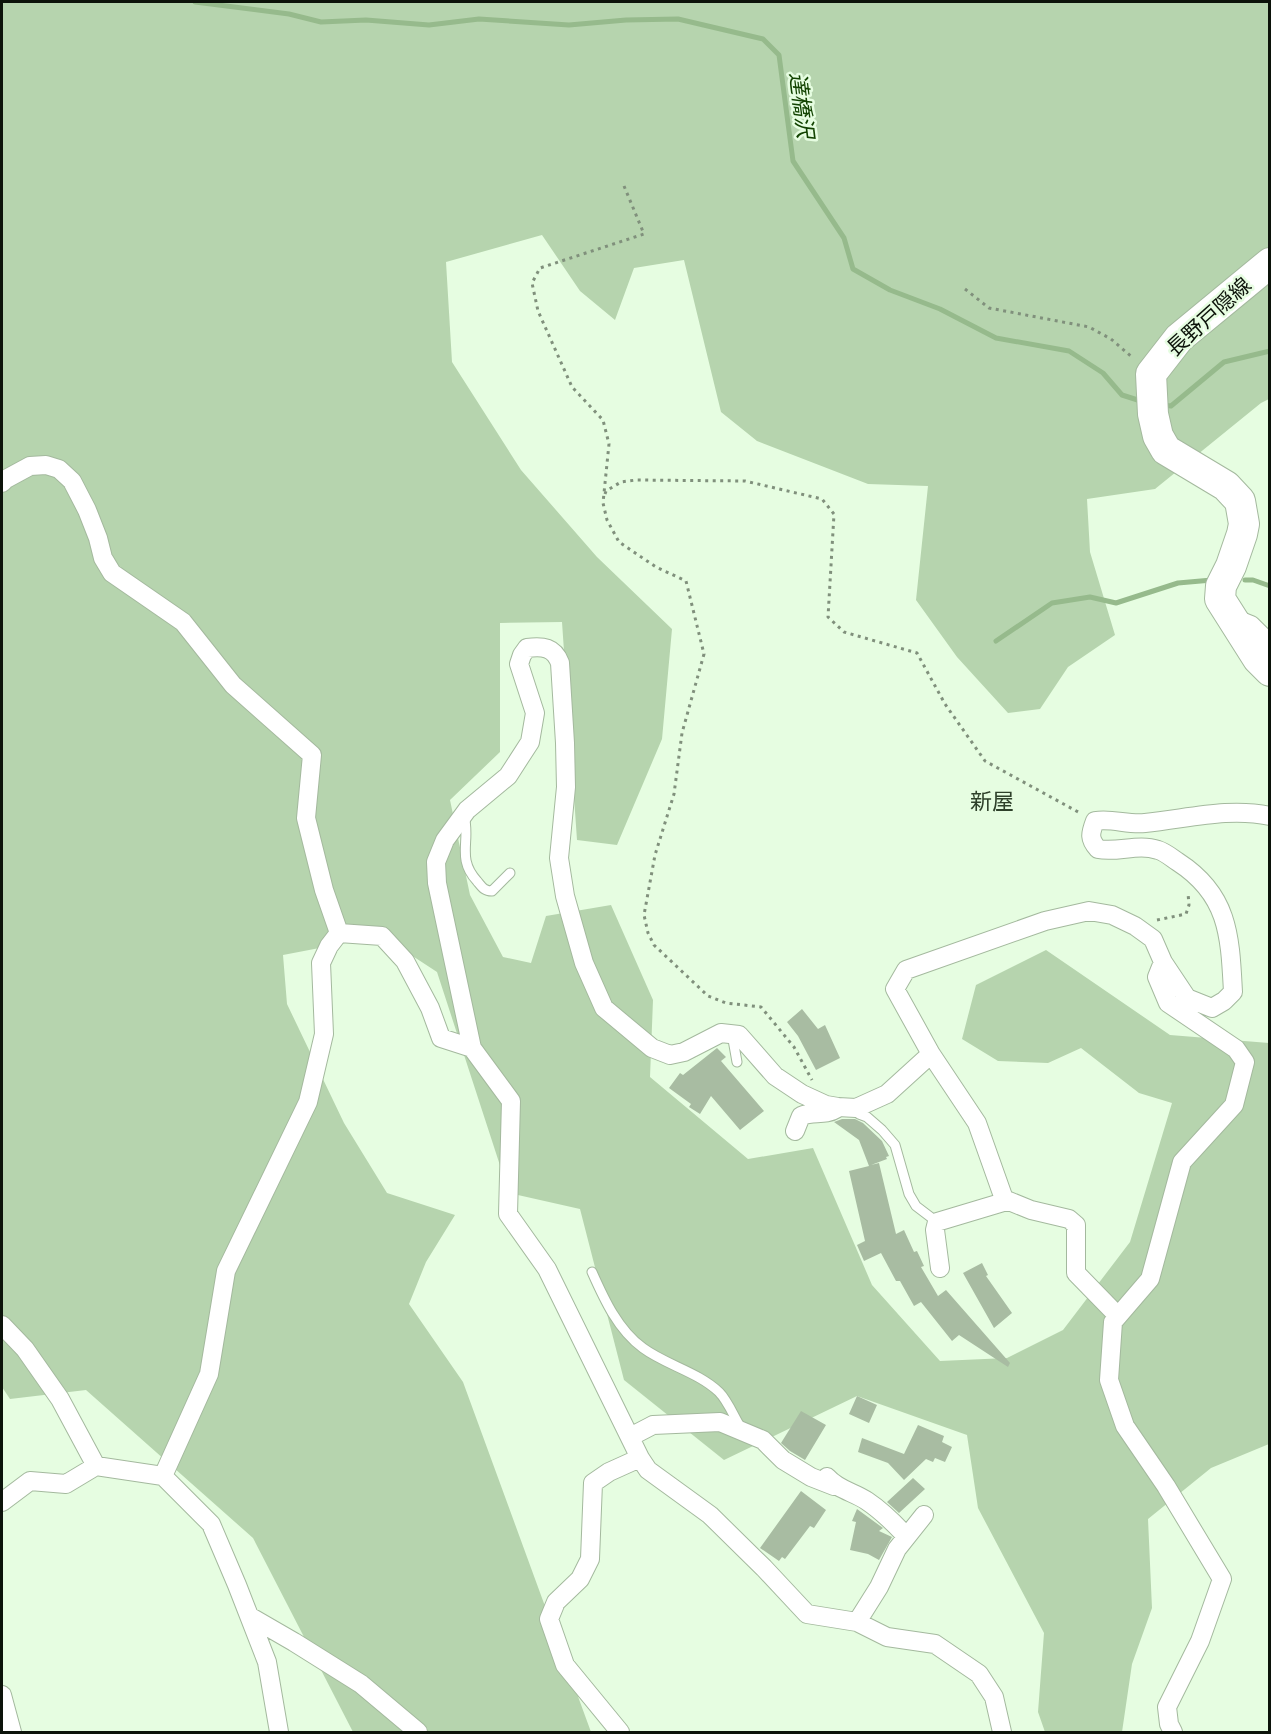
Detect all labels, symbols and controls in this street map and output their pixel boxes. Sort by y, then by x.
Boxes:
water label: 達橋沢 [784,71,819,142]
street label: 長野戸隠線 [1161,272,1256,361]
district label: 新屋 [970,788,1014,815]

